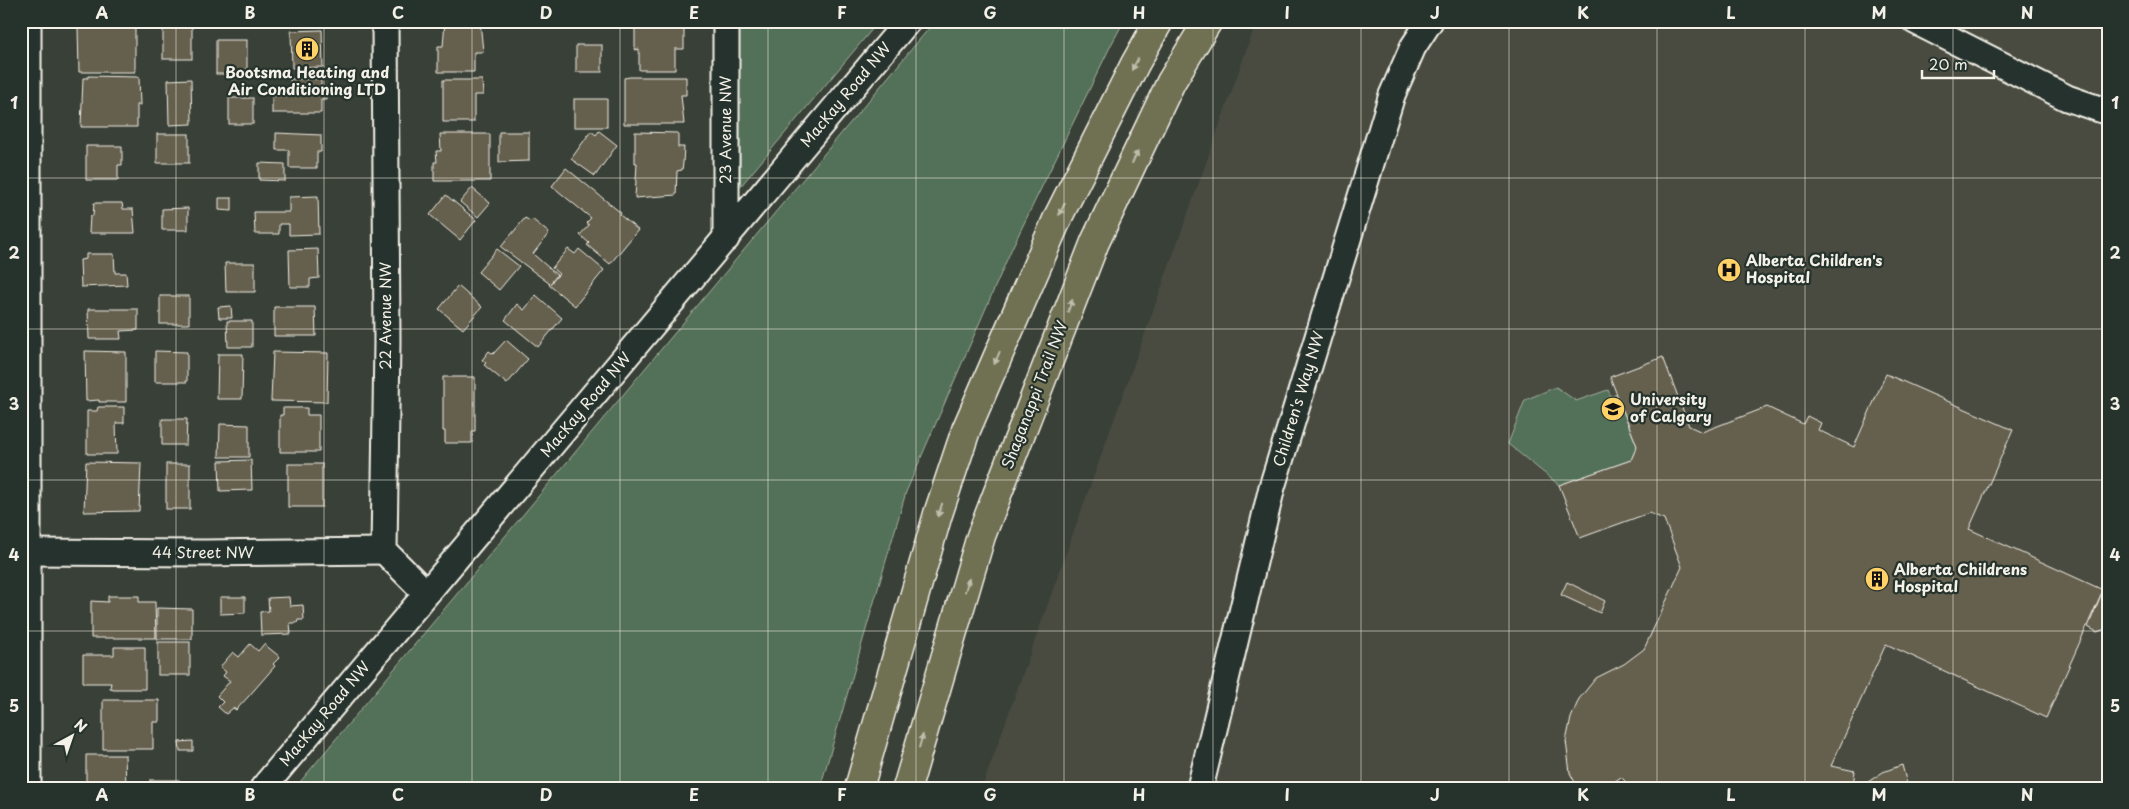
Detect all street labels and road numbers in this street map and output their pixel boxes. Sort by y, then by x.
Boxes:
street label: MacKay Road NW [794,36,896,151]
street label: 23 Avenue NW [713,75,736,184]
street label: 22 Avenue NW [373,262,396,370]
street label: Shaganappi Trail NW [995,317,1073,472]
street label: Children's Way NW [1266,328,1329,469]
street label: MacKay Road NW [534,346,636,461]
street label: 44 Street NW [152,540,254,563]
street label: MacKay Road NW [273,655,375,770]

